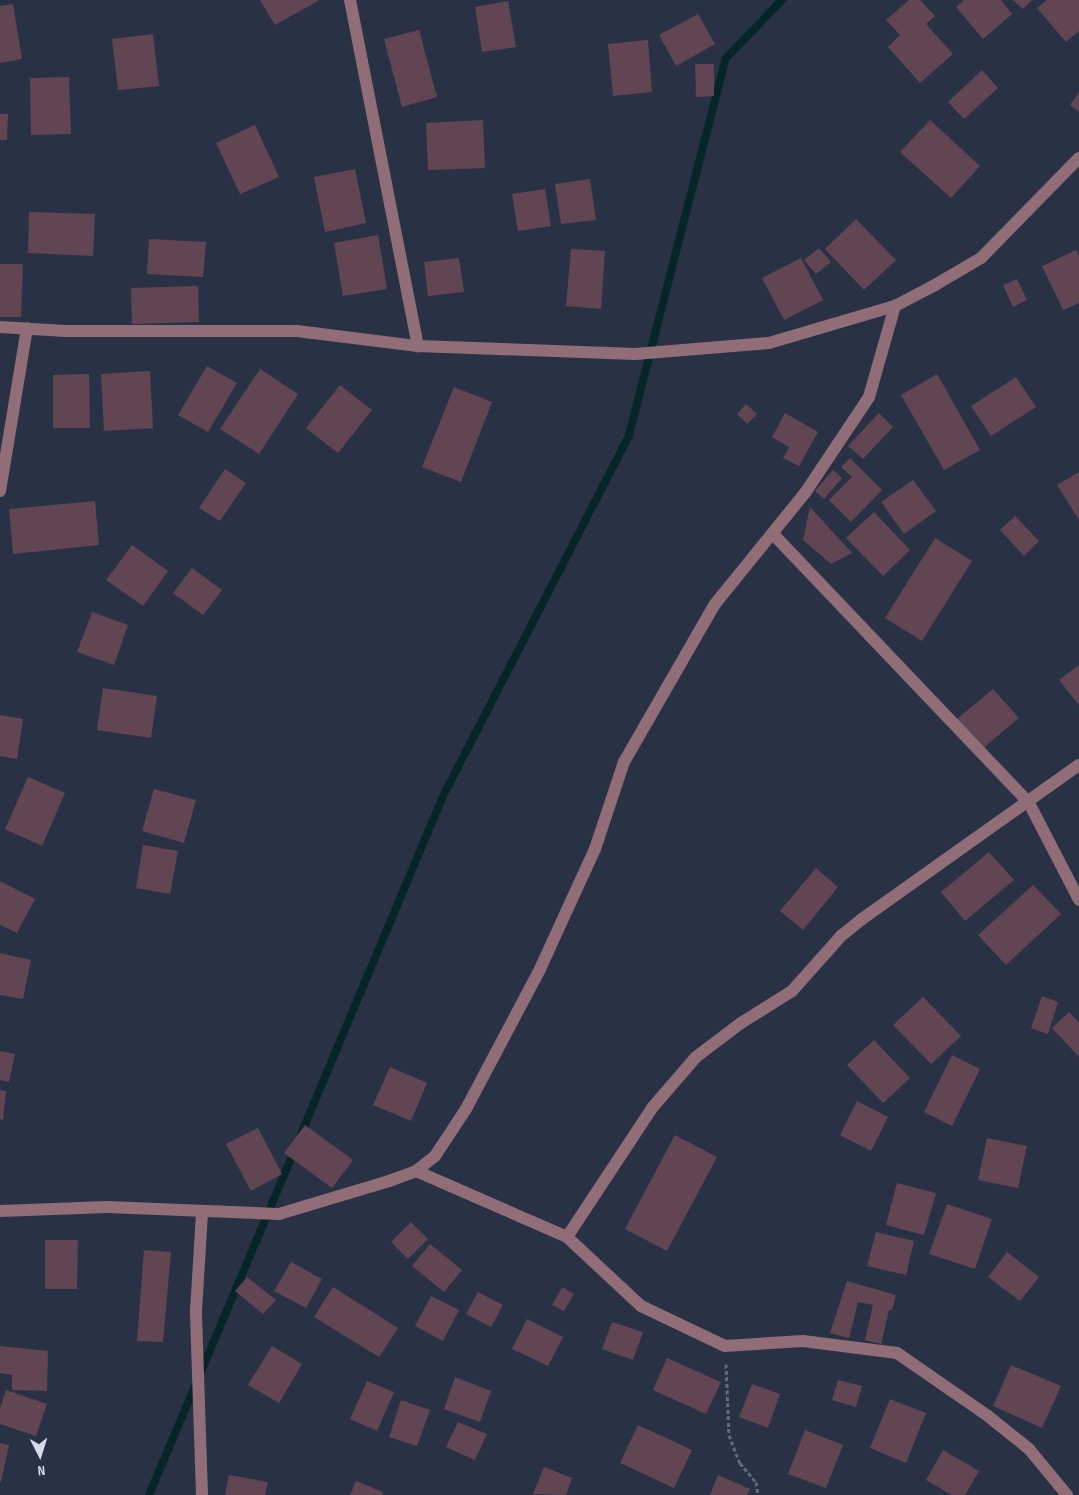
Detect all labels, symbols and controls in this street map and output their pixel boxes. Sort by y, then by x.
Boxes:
north arrow [15,1430,65,1480]
text: N [37,1462,46,1479]

